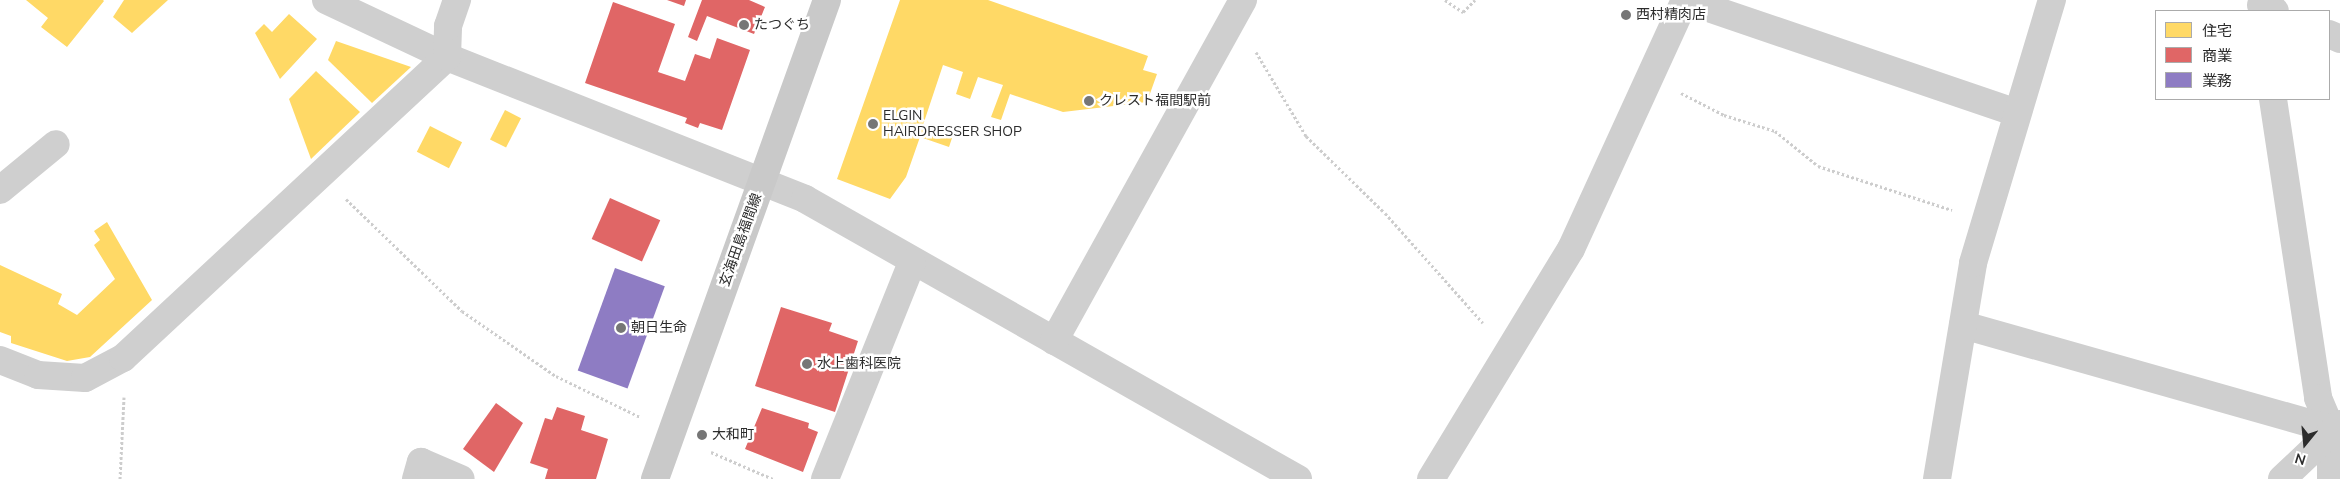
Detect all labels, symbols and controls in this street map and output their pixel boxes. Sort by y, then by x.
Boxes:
place label: 西村精肉店 [1636,7,1706,23]
marker: 西村精肉店 [1620,9,1632,21]
legend [2155,10,2330,100]
place label: たつぐち [754,17,810,33]
marker: たつぐち [738,19,750,31]
text: 住宅 [2202,21,2232,41]
text: 商業 [2202,46,2232,66]
text: 業務 [2202,71,2232,91]
place label: クレスト福間駅前 [1099,93,1211,109]
marker: クレスト福間駅前 [1083,95,1095,107]
place label: ELGIN HAIRDRESSER SHOP [883,108,1022,140]
marker: ELGIN HAIRDRESSER SHOP [867,118,879,130]
street label: 玄海田島福間線 [716,191,766,289]
place label: 朝日生命 [631,320,687,336]
marker: 朝日生命 [615,322,627,334]
place label: 水上歯科医院 [817,356,901,372]
marker: 水上歯科医院 [801,358,813,370]
north arrow [2280,419,2330,469]
place label: 大和町 [712,427,754,443]
marker: 大和町 [696,429,708,441]
text: N [2293,448,2308,469]

